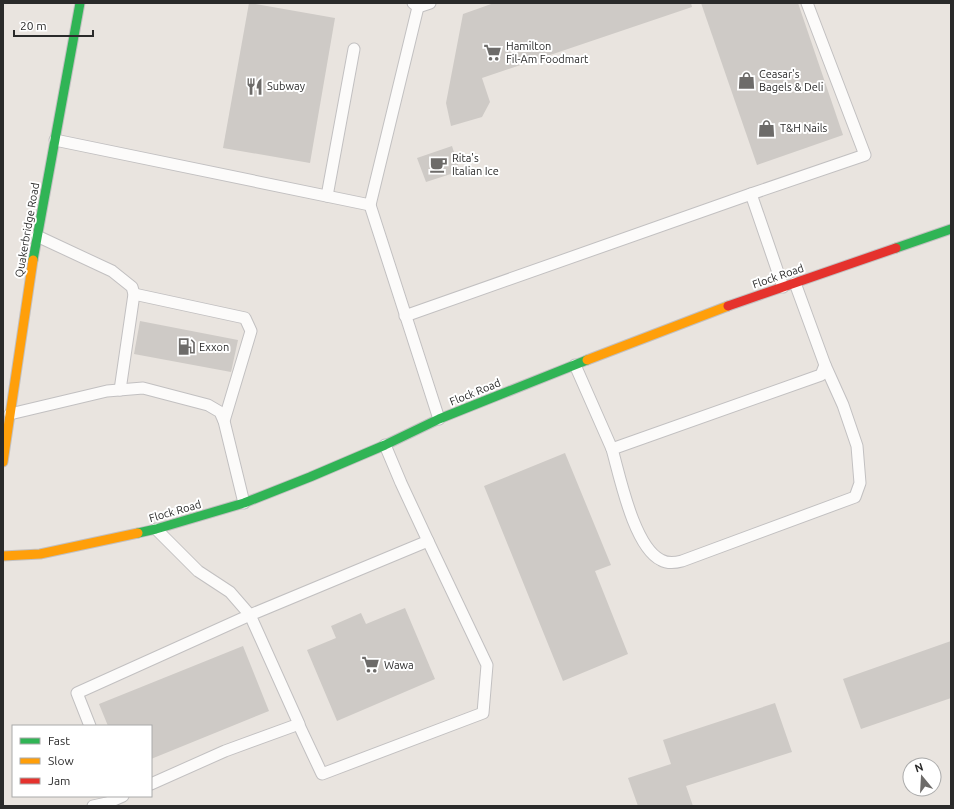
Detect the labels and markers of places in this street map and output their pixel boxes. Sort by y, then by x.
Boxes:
place label: Hamilton Fil-Am Foodmart [506,40,589,65]
supermarket icon: Hamilton Fil-Am Foodmart [483,42,503,62]
place label: Ceasar's Bagels & Deli [759,68,823,93]
shop icon: Ceasar's Bagels & Deli [736,70,756,90]
restaurant icon: Subway [244,76,264,96]
place label: Subway [267,80,306,92]
shop icon: T&H Nails [757,118,777,138]
place label: T&H Nails [780,122,828,134]
place label: Rita's Italian Ice [452,152,499,177]
cafe icon: Rita's Italian Ice [429,154,449,174]
fuel station icon: Exxon [176,337,196,357]
place label: Exxon [199,341,229,353]
supermarket icon: Wawa [361,655,381,675]
place label: Wawa [384,659,414,671]

